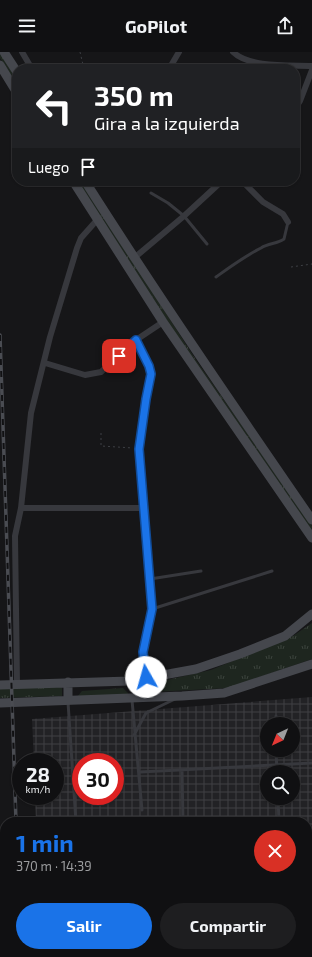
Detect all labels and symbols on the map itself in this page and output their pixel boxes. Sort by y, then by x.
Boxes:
pin [102,339,136,373]
position arrow [125,656,167,698]
north arrow [260,717,300,757]
speed limit sign: 30 [72,753,124,805]

